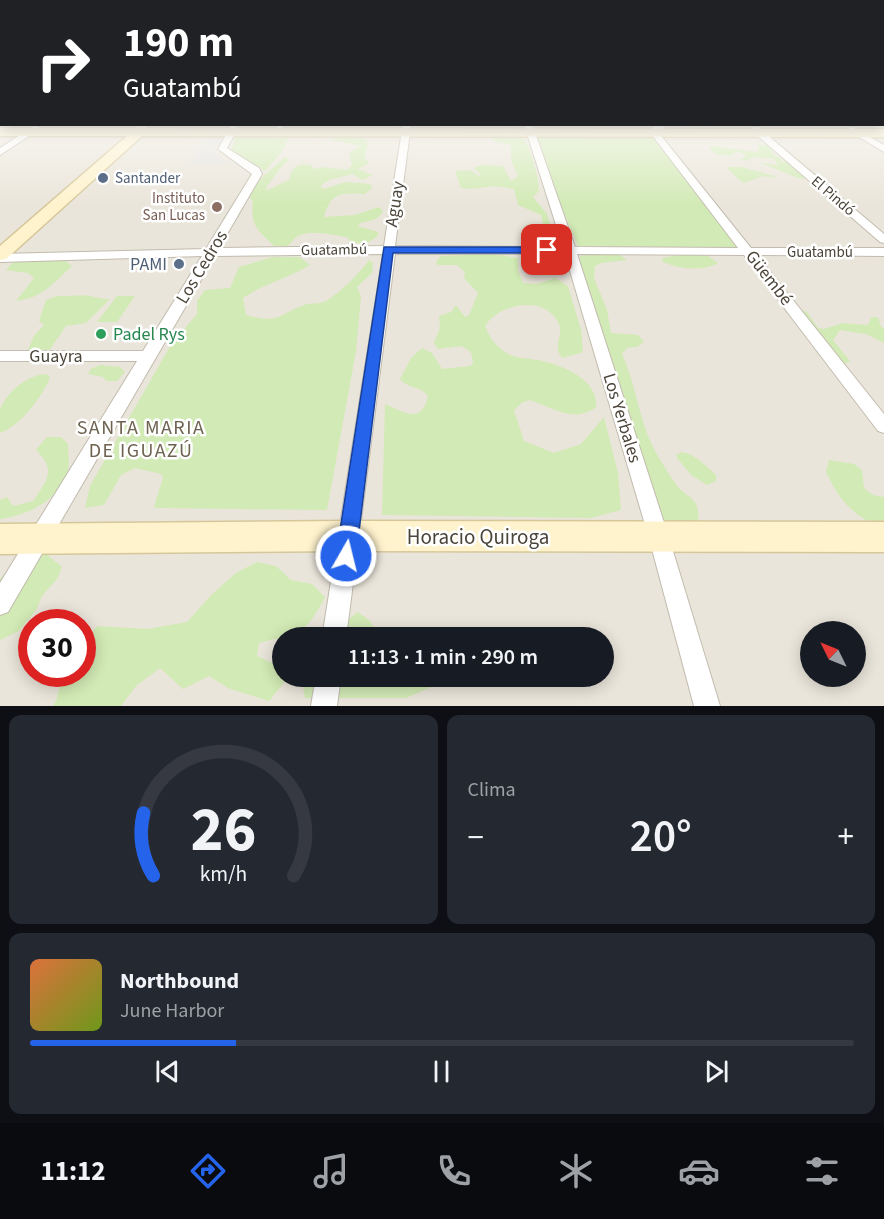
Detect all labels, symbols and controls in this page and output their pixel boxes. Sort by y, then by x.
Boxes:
text: 190 m [123,13,234,73]
icon: right [24,24,102,102]
text: Guatambú [123,69,242,108]
place label: Santander [115,168,181,189]
marker: Santander [96,171,110,185]
street label: El Pindó [807,171,859,221]
street label: Aguay [379,179,411,229]
place label: Instituto San Lucas [142,188,205,226]
marker: Instituto San Lucas [210,200,224,214]
pin [521,224,572,275]
street label: Los Cedros [170,225,234,309]
icon: arrive [530,233,563,266]
street label: Guatambú [301,239,367,261]
street label: Guatambú [787,242,853,263]
street label: Güembé [740,245,798,311]
place label: PAMI [130,252,167,277]
marker: PAMI [172,257,186,271]
place label: Padel Rys [113,322,185,347]
marker: Padel Rys [94,327,108,341]
street label: Guayra [29,344,83,369]
street label: Los Yerbales [597,370,647,466]
district label: SANTA MARIA DE IGUAZÚ [77,414,205,465]
street label: Horacio Quiroga [407,522,549,552]
position arrow [314,524,378,588]
speed limit sign: 30 [18,609,96,687]
north arrow [800,621,866,687]
map controls [800,621,866,687]
text: 11:13 · 1 min · 290 m [348,641,538,673]
text: Clima [468,776,516,804]
text: 26 [190,786,256,875]
text: 20° [630,805,692,869]
text: − [468,814,484,861]
text: + [838,814,854,861]
text: km/h [199,860,247,891]
text: Northbound [120,965,239,997]
text: June Harbor [120,997,224,1025]
icon: previous [151,1055,184,1088]
icon: pause [425,1055,458,1088]
icon: next [700,1055,733,1088]
icon: directions [187,1150,229,1192]
icon: music [310,1150,352,1192]
icon: phone [433,1150,475,1192]
icon: climate [555,1150,597,1192]
icon: car [678,1150,720,1192]
icon: filters [801,1150,843,1192]
text: 11:12 [40,1152,106,1191]

